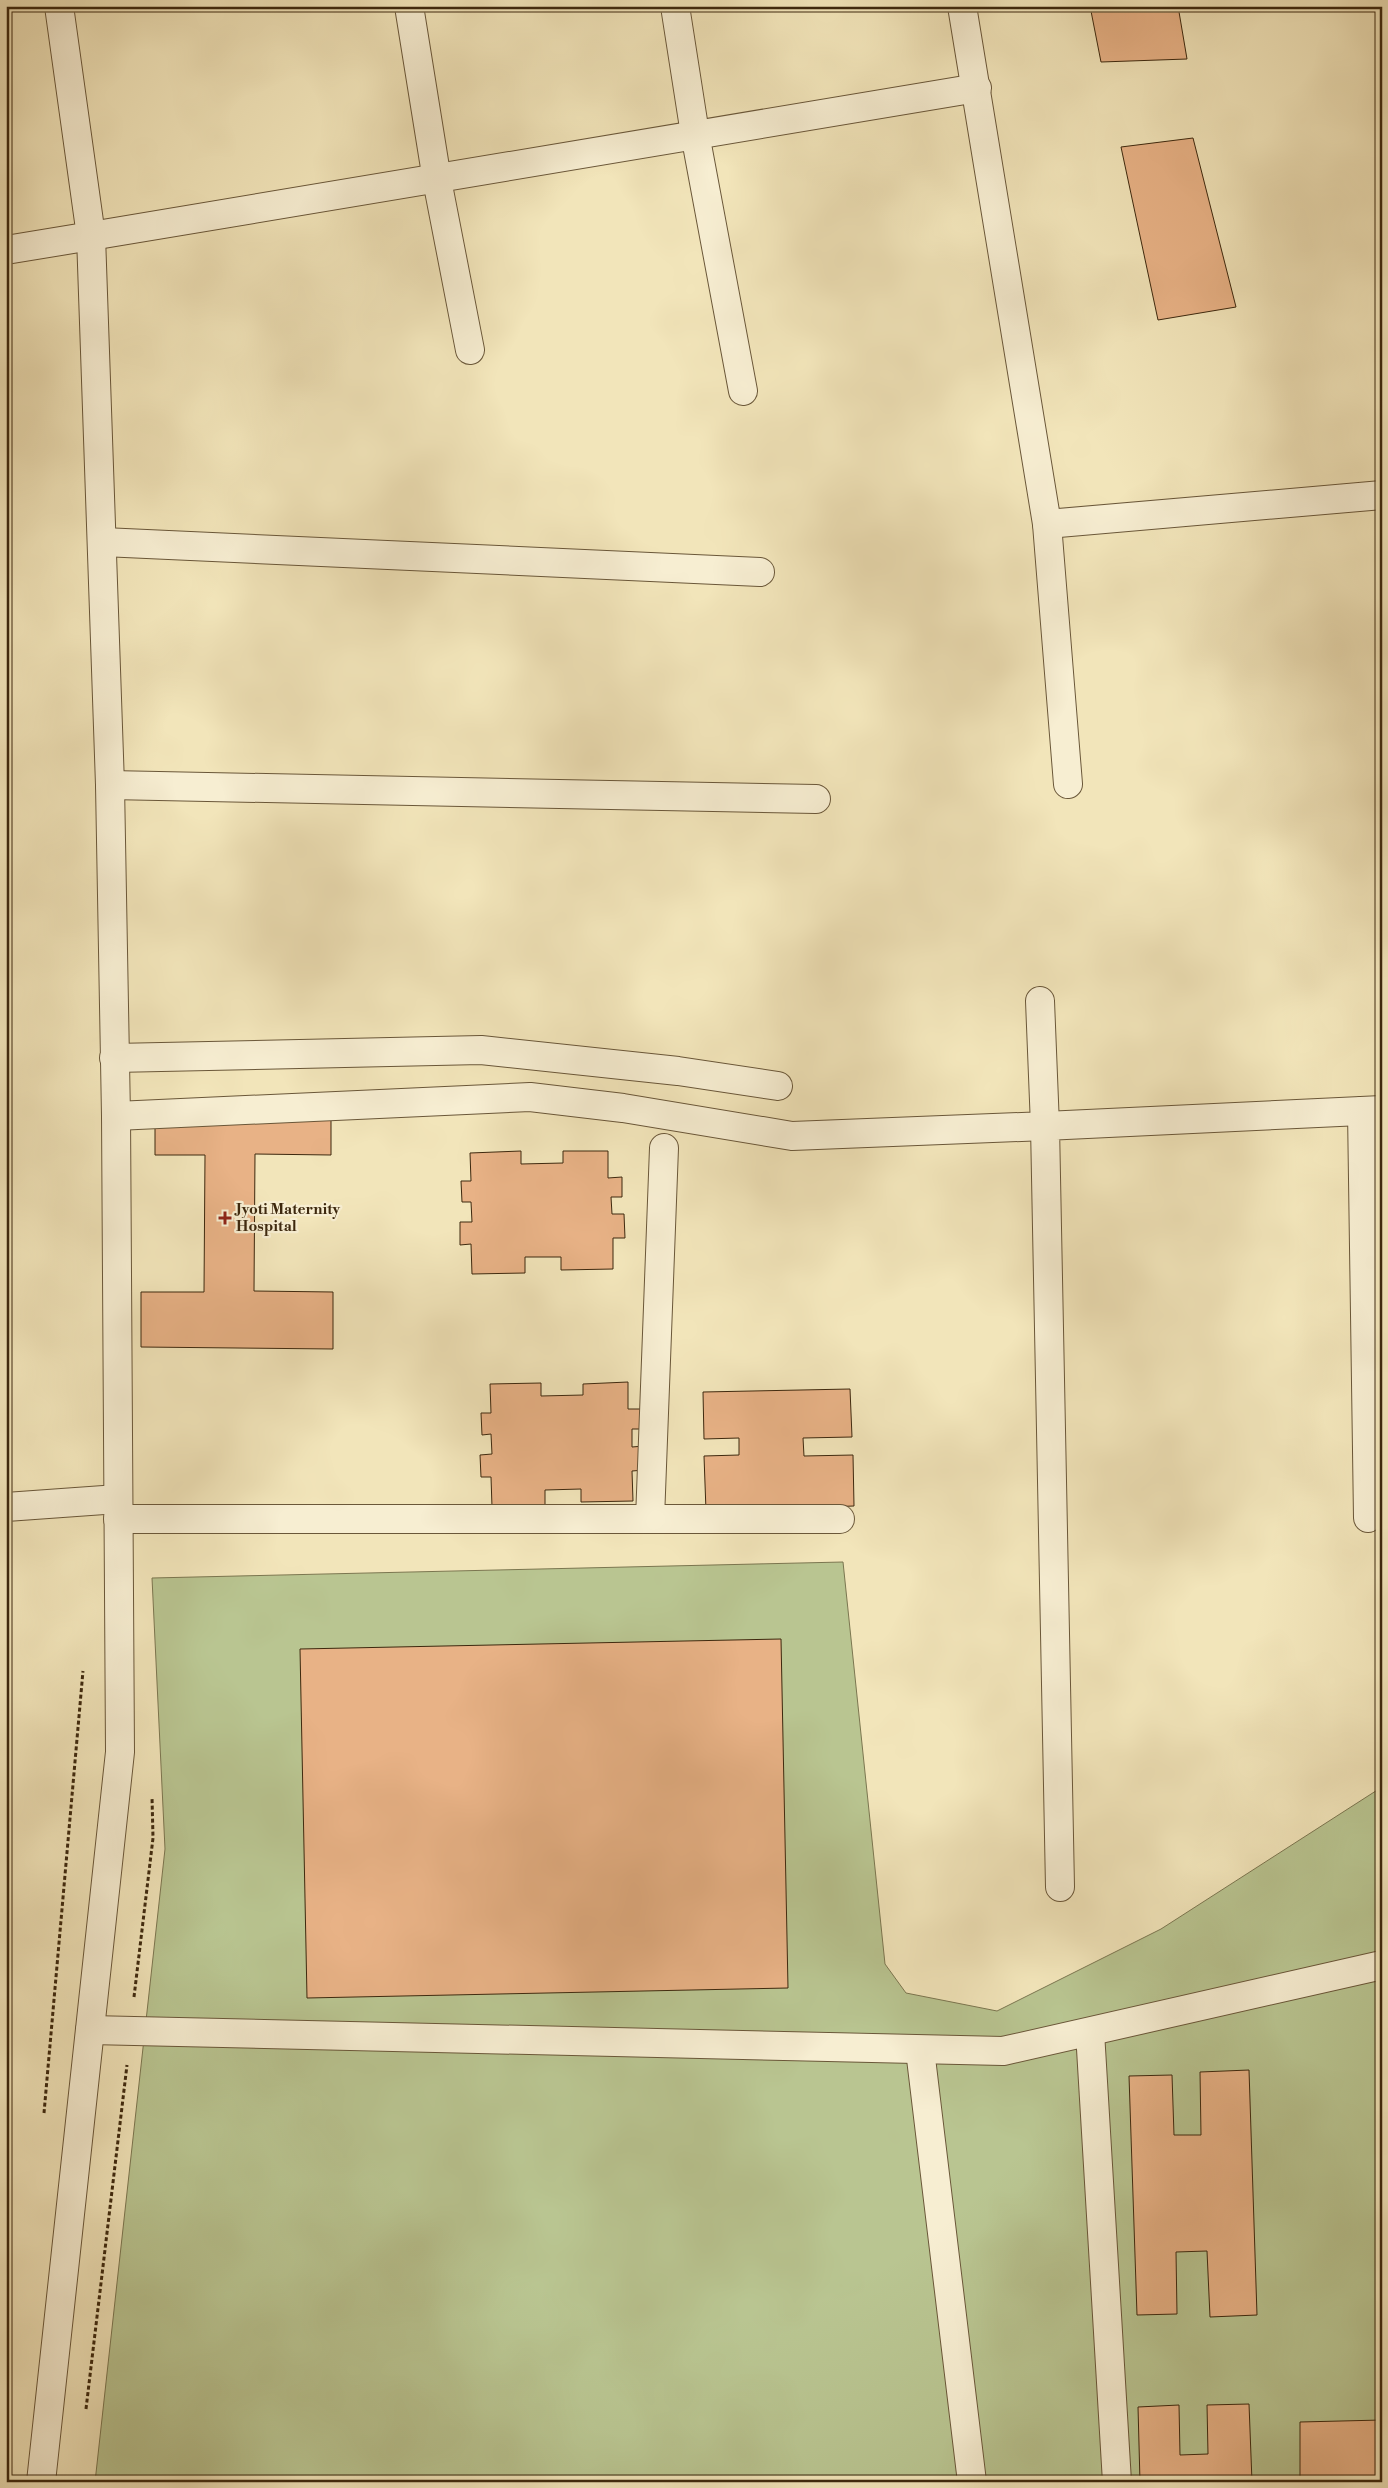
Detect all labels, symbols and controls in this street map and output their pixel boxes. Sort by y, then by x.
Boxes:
place label: Jyoti Maternity Hospital [234,1200,340,1236]
marker: Jyoti Maternity Hospital [218,1211,232,1225]

